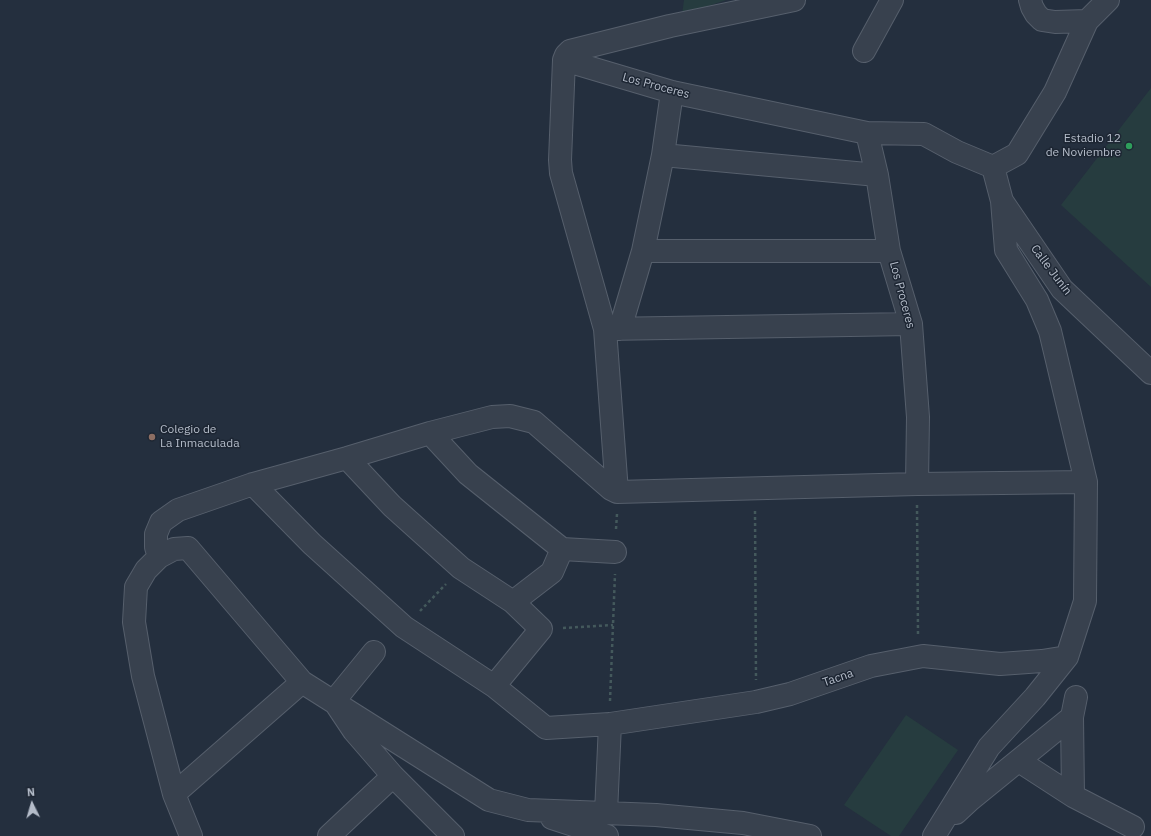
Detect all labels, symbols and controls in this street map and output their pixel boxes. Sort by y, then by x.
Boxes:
street label: Los Proceres [621,70,691,102]
place label: Estadio 12 de Noviembre [1046,132,1121,160]
marker: Estadio 12 de Noviembre [1124,141,1134,151]
street label: Calle Junín [1027,242,1075,298]
street label: Los Proceres [886,260,918,330]
place label: Colegio de La Inmaculada [160,423,240,451]
marker: Colegio de La Inmaculada [147,432,157,442]
street label: Tacna [821,666,855,690]
north arrow [12,784,52,824]
text: N [26,785,36,799]

